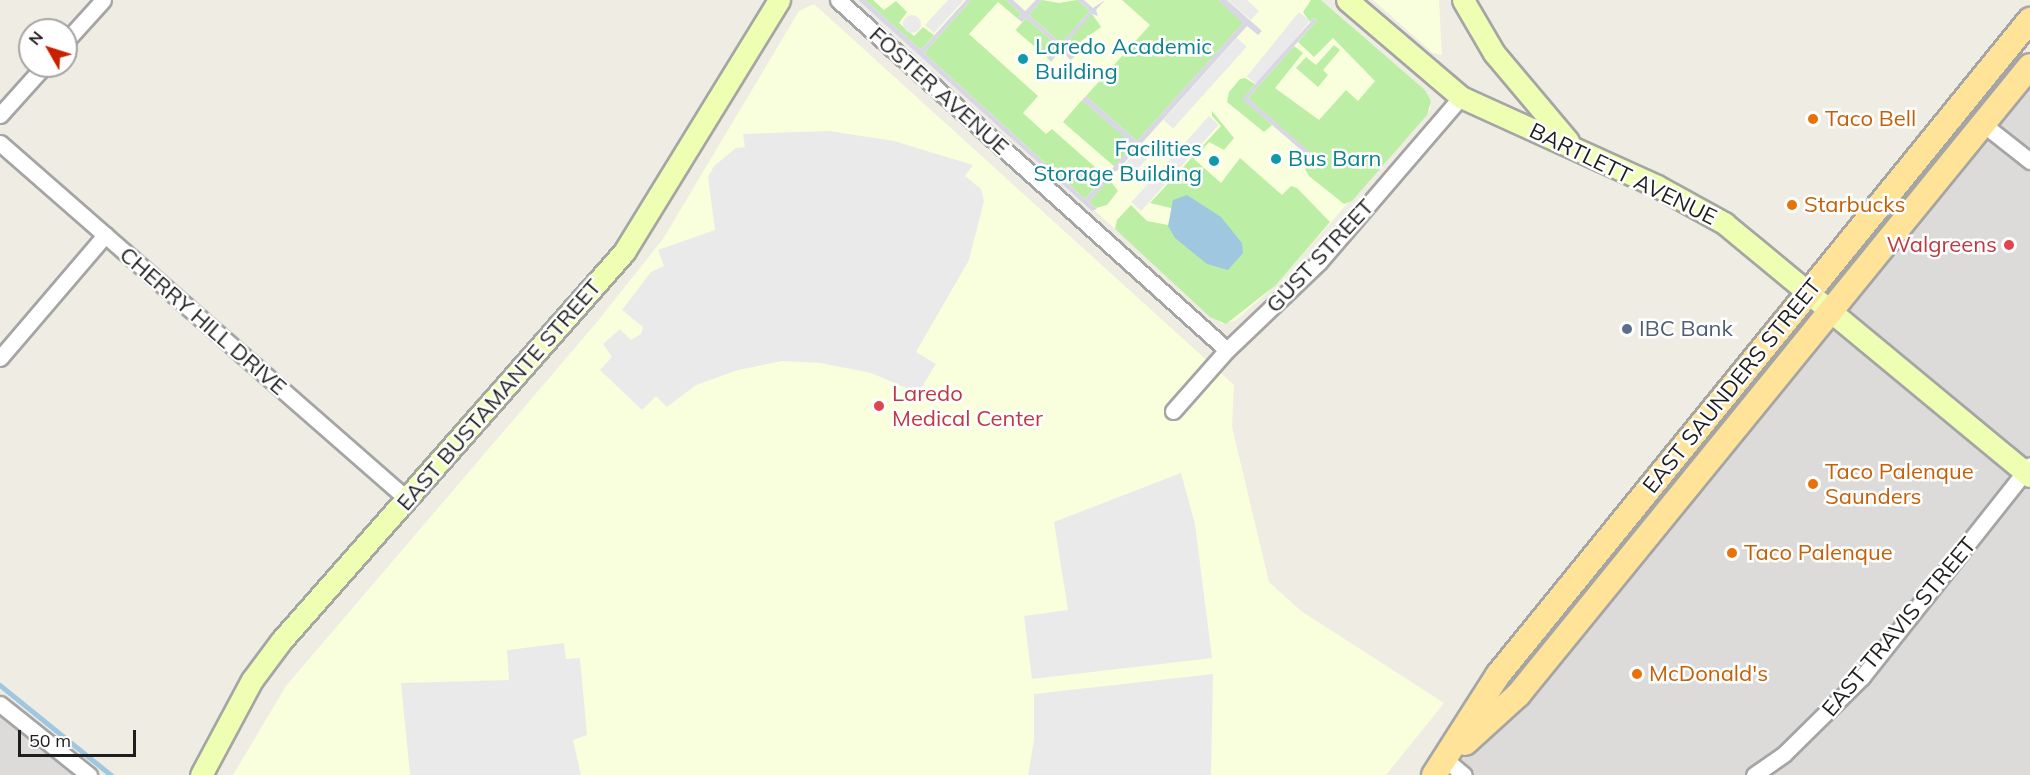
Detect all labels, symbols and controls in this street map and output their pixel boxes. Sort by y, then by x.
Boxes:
north arrow [18,18,78,78]
street label: FOSTER AVENUE [864,22,1014,160]
text: N [24,27,47,49]
place label: Laredo Academic Building [1035,33,1212,84]
marker: Laredo Academic Building [1016,52,1030,66]
place label: Taco Bell [1825,106,1916,132]
marker: Taco Bell [1806,112,1820,126]
street label: BARTLETT AVENUE [1525,117,1721,231]
place label: Facilities Storage Building [1033,135,1202,186]
place label: Bus Barn [1288,146,1381,172]
marker: Bus Barn [1269,152,1283,166]
marker: Facilities Storage Building [1207,154,1221,168]
place label: Starbucks [1804,192,1905,218]
street label: GUST STREET [1261,194,1379,318]
marker: Starbucks [1785,198,1799,212]
place label: Walgreens [1887,232,1997,258]
marker: Walgreens [2002,238,2016,252]
street label: CHERRY HILL DRIVE [114,241,292,401]
street label: EAST BUSTAMANTE STREET [391,274,607,516]
street label: EAST SAUNDERS STREET [1637,274,1827,498]
place label: IBC Bank [1639,316,1733,342]
marker: IBC Bank [1620,322,1634,336]
place label: Laredo Medical Center [892,380,1043,432]
marker: Laredo Medical Center [870,397,888,415]
place label: Taco Palenque Saunders [1825,458,1974,510]
marker: Taco Palenque Saunders [1806,477,1820,491]
street label: EAST TRAVIS STREET [1816,532,1982,722]
place label: Taco Palenque [1744,540,1893,566]
marker: Taco Palenque [1725,546,1739,560]
place label: McDonald's [1649,661,1768,687]
marker: McDonald's [1630,667,1644,681]
scale bar [21,718,140,756]
text: 50 m [29,729,71,752]

